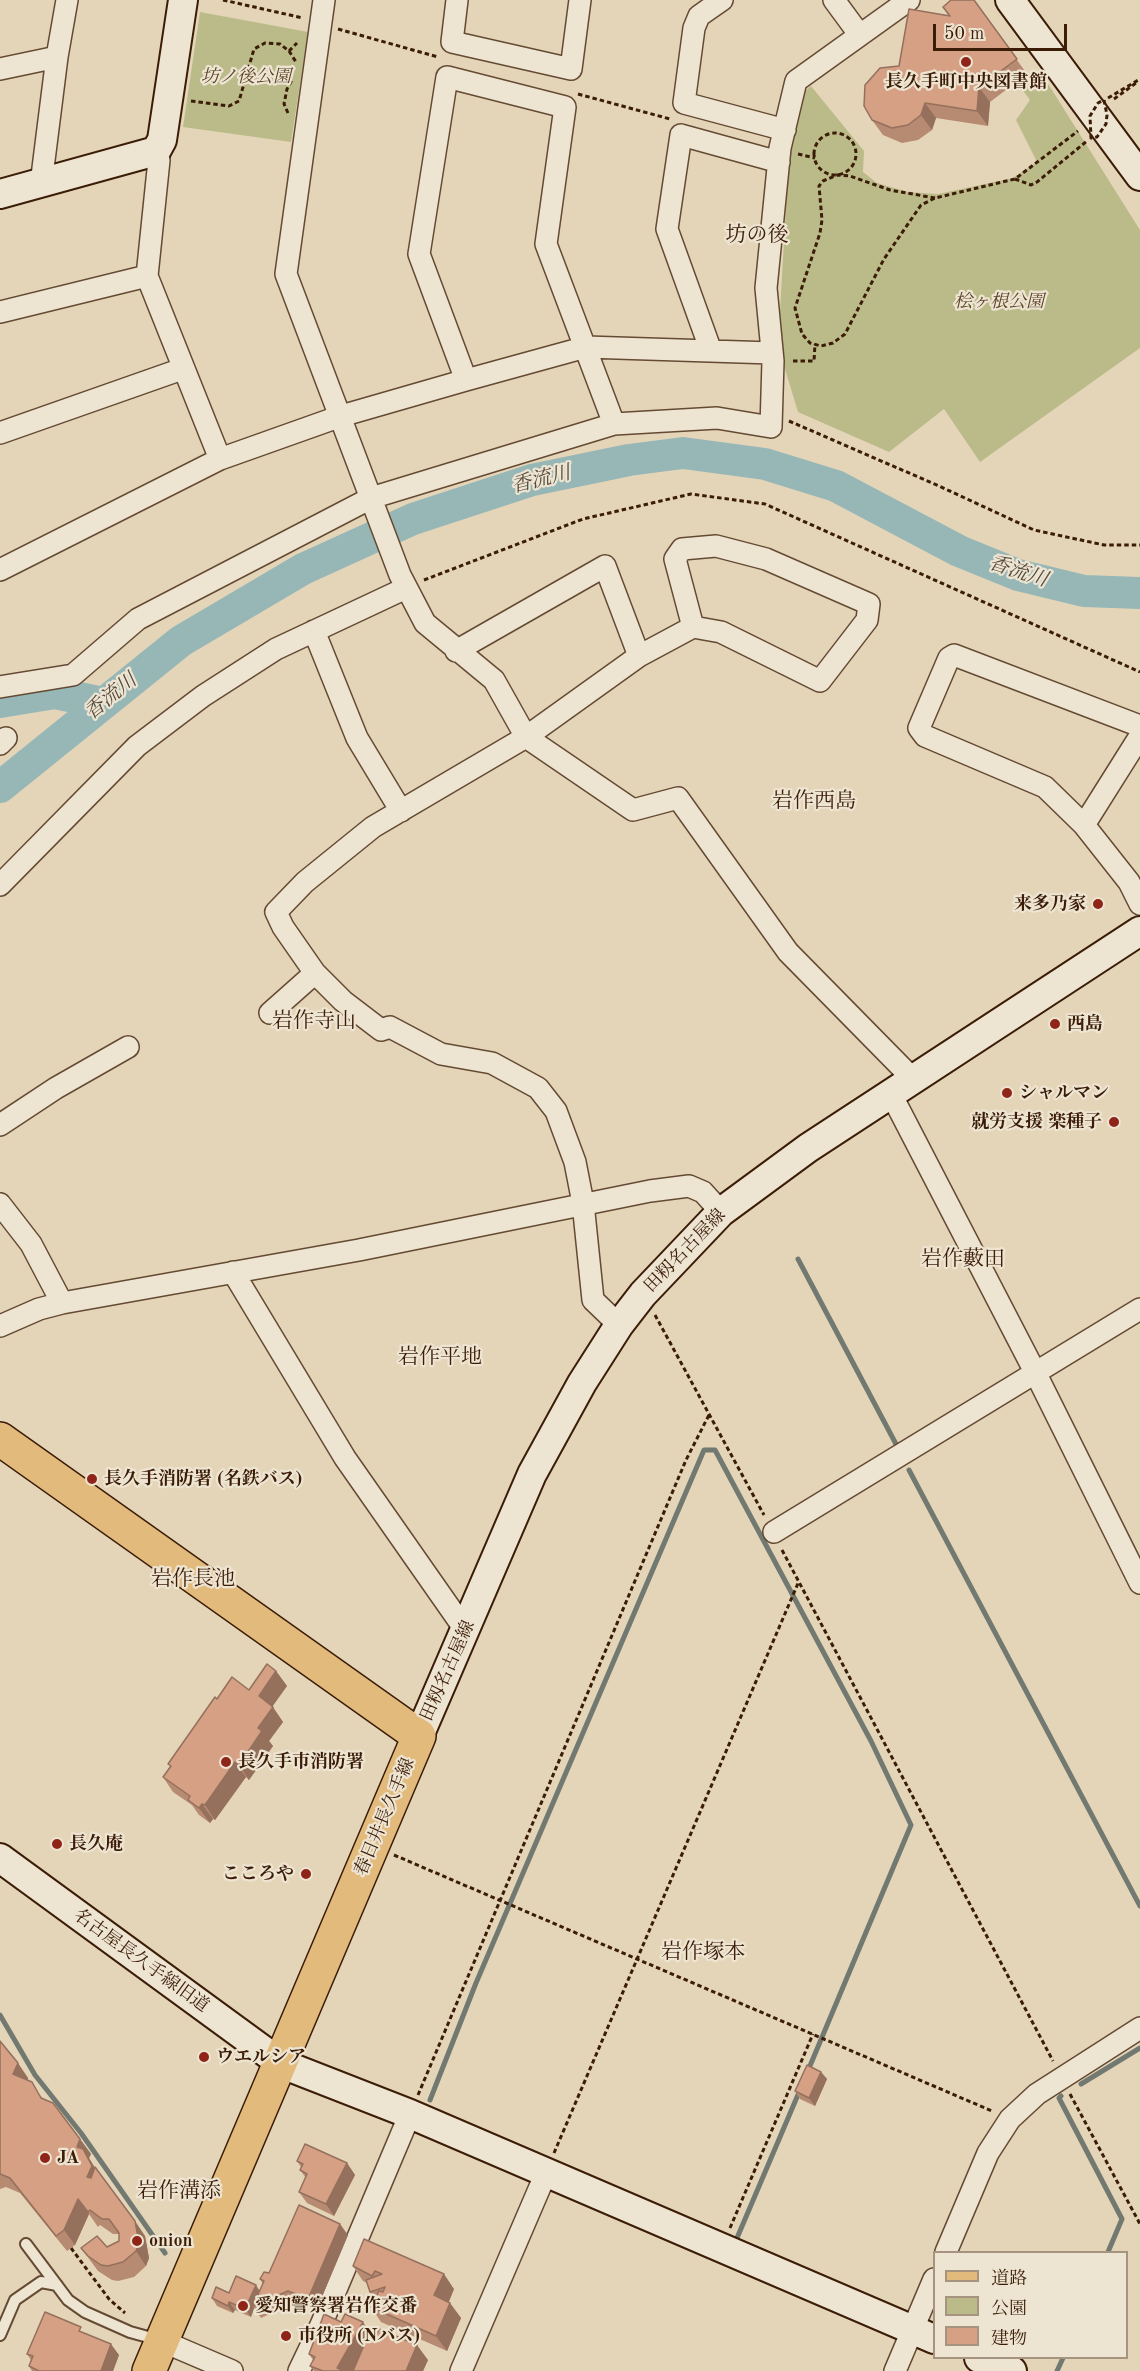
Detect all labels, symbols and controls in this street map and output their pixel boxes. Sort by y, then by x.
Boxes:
scale bar [936,12,1070,50]
text: 50 m [944,25,984,43]
marker: 長久手町中央図書館 [959,55,973,69]
park label: 坊ノ後公園 [201,66,291,88]
place label: 長久手町中央図書館 [885,71,1047,93]
district label: 坊の後 [726,222,788,248]
park label: 桧ヶ根公園 [954,291,1044,313]
water label: 香流川 [509,461,573,499]
water label: 香流川 [986,551,1050,593]
water label: 香流川 [80,669,142,725]
district label: 岩作西島 [772,788,856,814]
place label: 来多乃家 [1014,893,1086,915]
marker: 来多乃家 [1091,897,1105,911]
district label: 岩作寺山 [272,1008,356,1034]
place label: 西島 [1067,1013,1103,1035]
marker: 西島 [1048,1017,1062,1031]
place label: シャルマン [1019,1082,1109,1104]
marker: シャルマン [1000,1086,1014,1100]
place label: 就労支援 楽種子 [971,1111,1102,1133]
marker: 就労支援 楽種子 [1107,1115,1121,1129]
street label: 田籾名古屋線 [640,1205,730,1297]
district label: 岩作藪田 [921,1246,1005,1272]
district label: 岩作平地 [398,1344,482,1370]
place label: 長久手消防署 (名鉄バス) [104,1468,302,1490]
marker: 長久手消防署 (名鉄バス) [85,1472,99,1486]
district label: 岩作長池 [151,1566,235,1592]
street label: 田籾名古屋線 [416,1617,480,1725]
place label: 長久手市消防署 [238,1751,364,1773]
marker: 長久手市消防署 [219,1755,233,1769]
street label: 春日井長久手線 [350,1755,420,1879]
place label: 長久庵 [69,1833,123,1855]
marker: 長久庵 [50,1837,64,1851]
place label: こころや [222,1863,294,1885]
marker: こころや [299,1867,313,1881]
street label: 名古屋長久手線旧道 [69,1905,213,2017]
district label: 岩作塚本 [661,1939,745,1965]
place label: ウエルシア [216,2046,306,2068]
marker: ウエルシア [197,2050,211,2064]
place label: JA [57,2147,79,2169]
marker: JA [38,2151,52,2165]
district label: 岩作溝添 [137,2178,221,2204]
place label: onion [149,2230,192,2252]
marker: onion [130,2234,144,2248]
legend [933,2251,1128,2359]
text: 道路 [991,2270,1027,2288]
place label: 愛知警察署岩作交番 [255,2295,417,2317]
marker: 愛知警察署岩作交番 [236,2299,250,2313]
text: 公園 [991,2300,1027,2318]
place label: 市役所 (Nバス) [298,2325,420,2347]
marker: 市役所 (Nバス) [279,2329,293,2343]
text: 建物 [991,2330,1027,2348]

